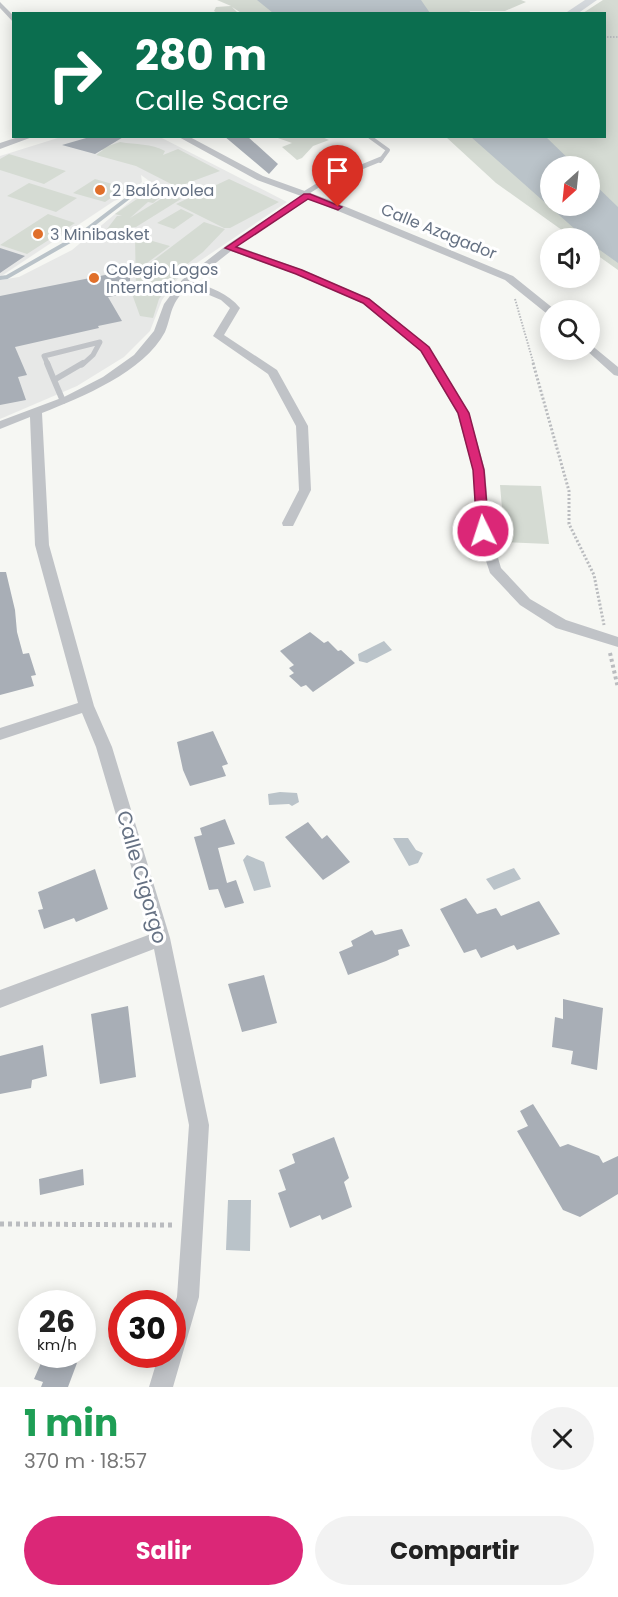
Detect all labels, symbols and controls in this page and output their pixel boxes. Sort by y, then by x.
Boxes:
text: 280 m [135,26,267,85]
icon: right [36,36,114,114]
text: Calle Sacre [135,82,289,119]
pin [312,145,363,207]
icon: arrive [321,154,354,187]
north arrow [540,156,600,216]
map controls [540,156,600,360]
place label: 2 Balónvolea [112,179,214,202]
marker: 2 Balónvolea [93,183,107,197]
street label: Calle Azagador [378,198,500,265]
place label: 3 Minibasket [50,223,150,246]
marker: 3 Minibasket [31,227,45,241]
button: sound [540,228,600,288]
place label: Colegio Logos International [106,258,218,299]
marker: Colegio Logos International [87,271,101,285]
button: search [540,300,600,360]
position arrow [451,499,515,563]
street label: Calle Cigorgo [110,807,174,947]
speed limit sign: 30 [108,1290,186,1368]
text: 26 [39,1300,75,1343]
text: km/h [37,1334,77,1355]
text: 1 min [24,1398,118,1449]
button: close [531,1407,594,1470]
text: 370 m · 18:57 [24,1447,147,1475]
button: Salir [24,1516,303,1585]
button: Compartir [315,1516,594,1585]

